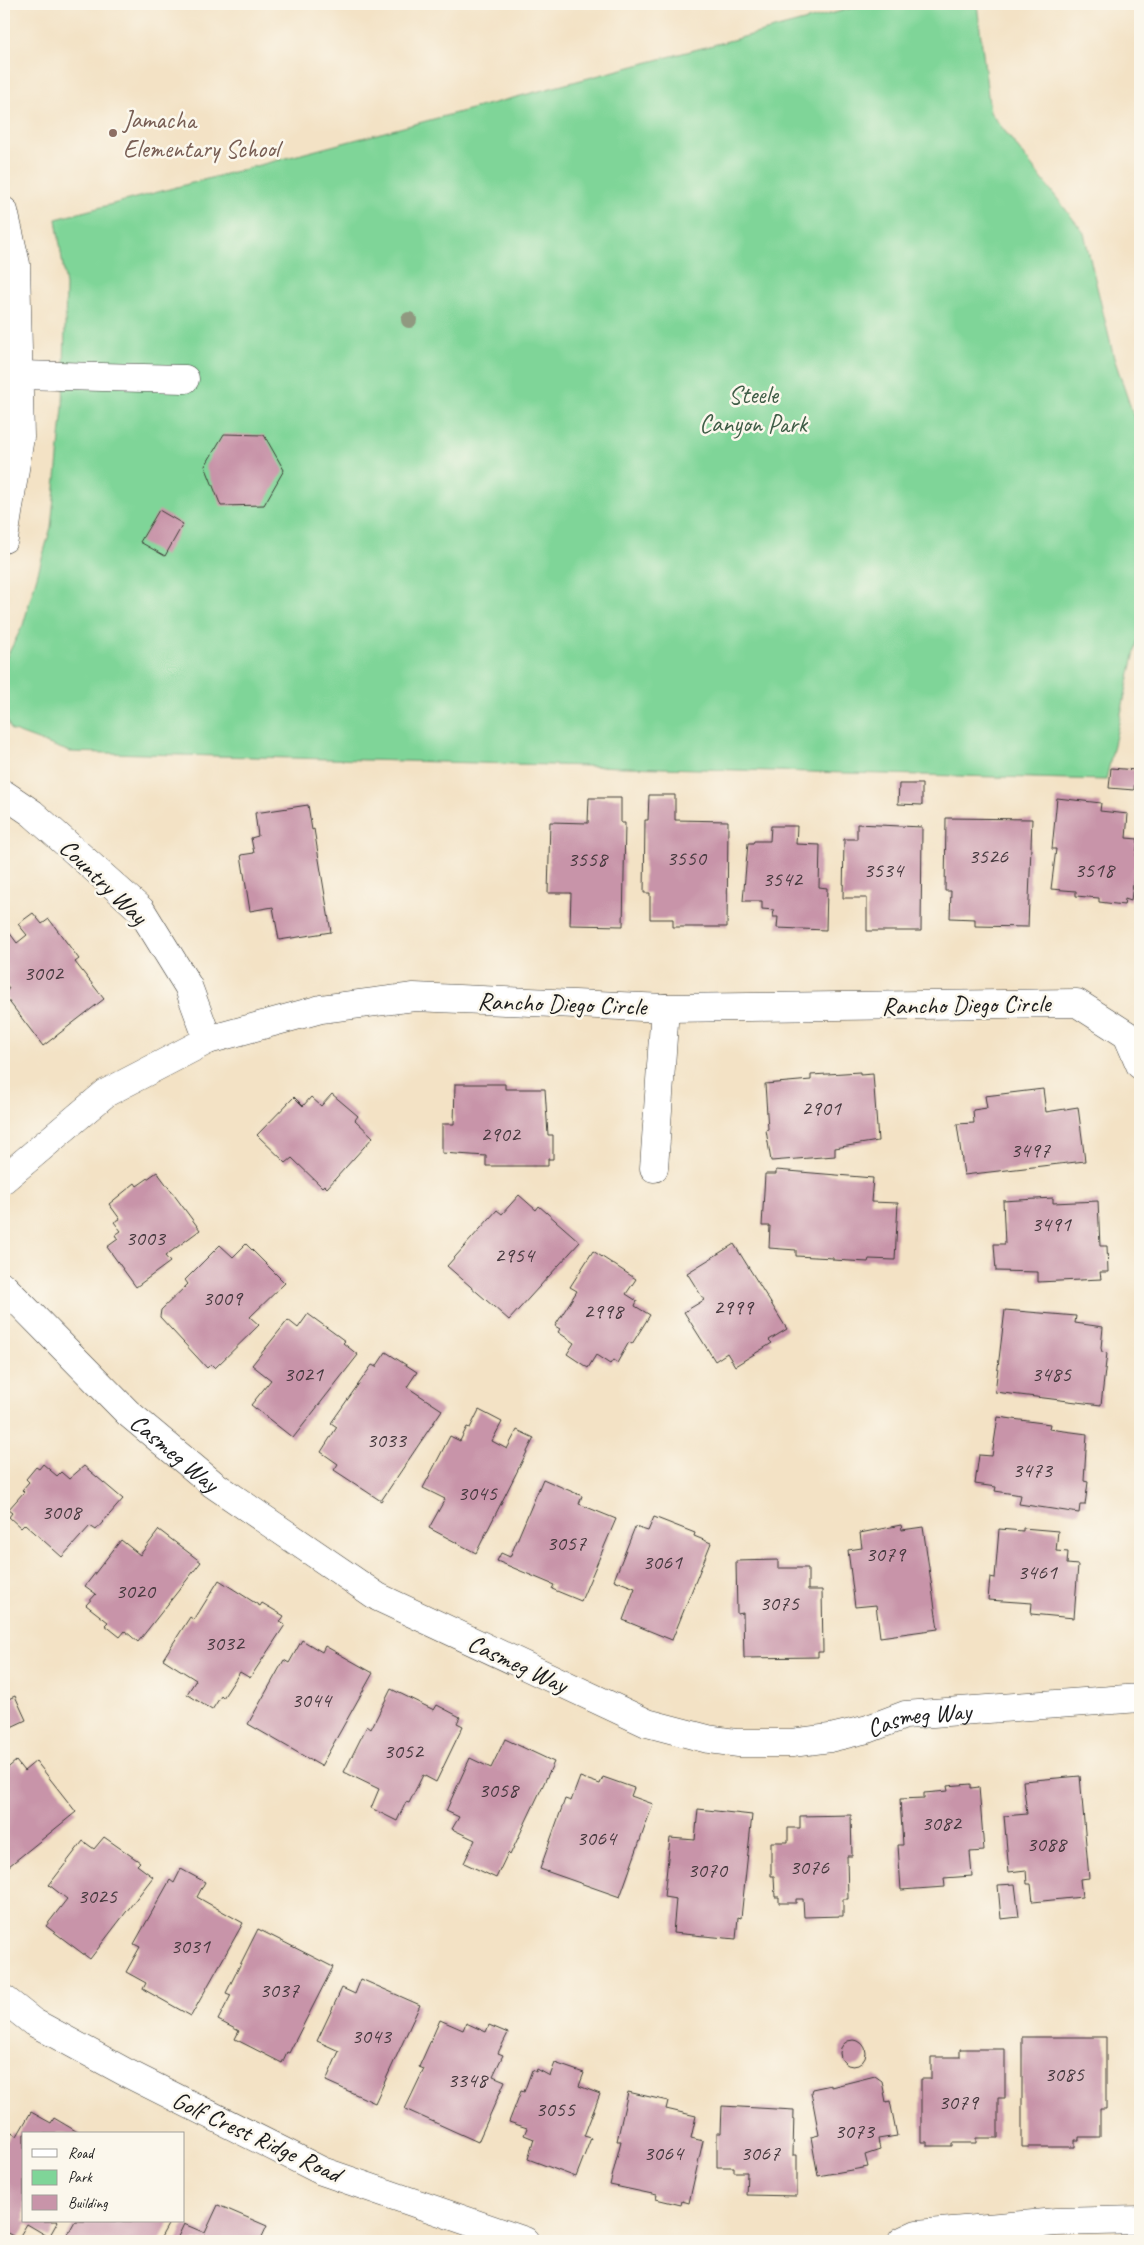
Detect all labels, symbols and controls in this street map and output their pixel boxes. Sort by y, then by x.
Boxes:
place label: Jamacha Elementary School [122,104,284,165]
marker: Jamacha Elementary School [107,127,119,139]
park label: Steele Canyon Park [699,379,809,440]
street label: Country Way [52,832,155,933]
house number: 3526 [968,842,1009,870]
house number: 3550 [666,844,708,872]
house number: 3558 [567,845,609,873]
house number: 3534 [863,856,905,884]
house number: 3518 [1074,856,1116,884]
house number: 3542 [762,865,804,893]
house number: 3002 [23,959,65,987]
street label: Rancho Diego Circle [477,985,649,1023]
street label: Rancho Diego Circle [881,987,1053,1022]
house number: 2901 [801,1094,842,1122]
house number: 2902 [480,1120,522,1148]
house number: 3497 [1010,1136,1051,1164]
house number: 3491 [1031,1210,1072,1238]
house number: 3003 [125,1224,167,1252]
house number: 2954 [494,1241,536,1269]
house number: 3009 [202,1284,244,1312]
house number: 2999 [713,1293,755,1321]
house number: 2998 [583,1297,625,1325]
house number: 3021 [283,1360,324,1388]
house number: 3485 [1031,1360,1072,1388]
street label: Casmeg Way [123,1407,227,1501]
house number: 3033 [366,1426,408,1454]
house number: 3473 [1012,1456,1054,1484]
house number: 3045 [457,1479,498,1507]
house number: 3008 [41,1498,83,1526]
house number: 3057 [546,1529,587,1557]
house number: 3079 [865,1540,907,1568]
house number: 3061 [642,1548,683,1576]
house number: 3461 [1017,1558,1058,1586]
house number: 3020 [115,1577,157,1605]
house number: 3075 [759,1589,800,1617]
street label: Casmeg Way [463,1627,575,1702]
house number: 3032 [204,1629,246,1657]
house number: 3044 [291,1686,333,1714]
street label: Casmeg Way [862,1695,975,1745]
house number: 3052 [383,1737,425,1765]
house number: 3058 [478,1776,520,1804]
house number: 3082 [921,1809,963,1837]
house number: 3064 [576,1824,618,1852]
house number: 3088 [1026,1830,1068,1858]
house number: 3076 [789,1853,830,1881]
house number: 3070 [687,1856,729,1884]
house number: 3025 [77,1882,118,1910]
house number: 3031 [170,1932,211,1960]
house number: 3037 [259,1976,300,2004]
house number: 3043 [351,2022,393,2050]
house number: 3085 [1044,2060,1085,2088]
house number: 3348 [447,2066,489,2094]
street label: Golf Crest Ridge Road [167,2084,350,2192]
house number: 3079 [938,2088,980,2116]
house number: 3055 [535,2095,576,2123]
house number: 3073 [834,2117,876,2145]
legend [22,2132,185,2222]
house number: 3064 [643,2139,685,2167]
house number: 3067 [740,2139,781,2167]
text: Road [68,2144,95,2163]
text: Park [68,2168,93,2187]
text: Building [68,2194,108,2213]

